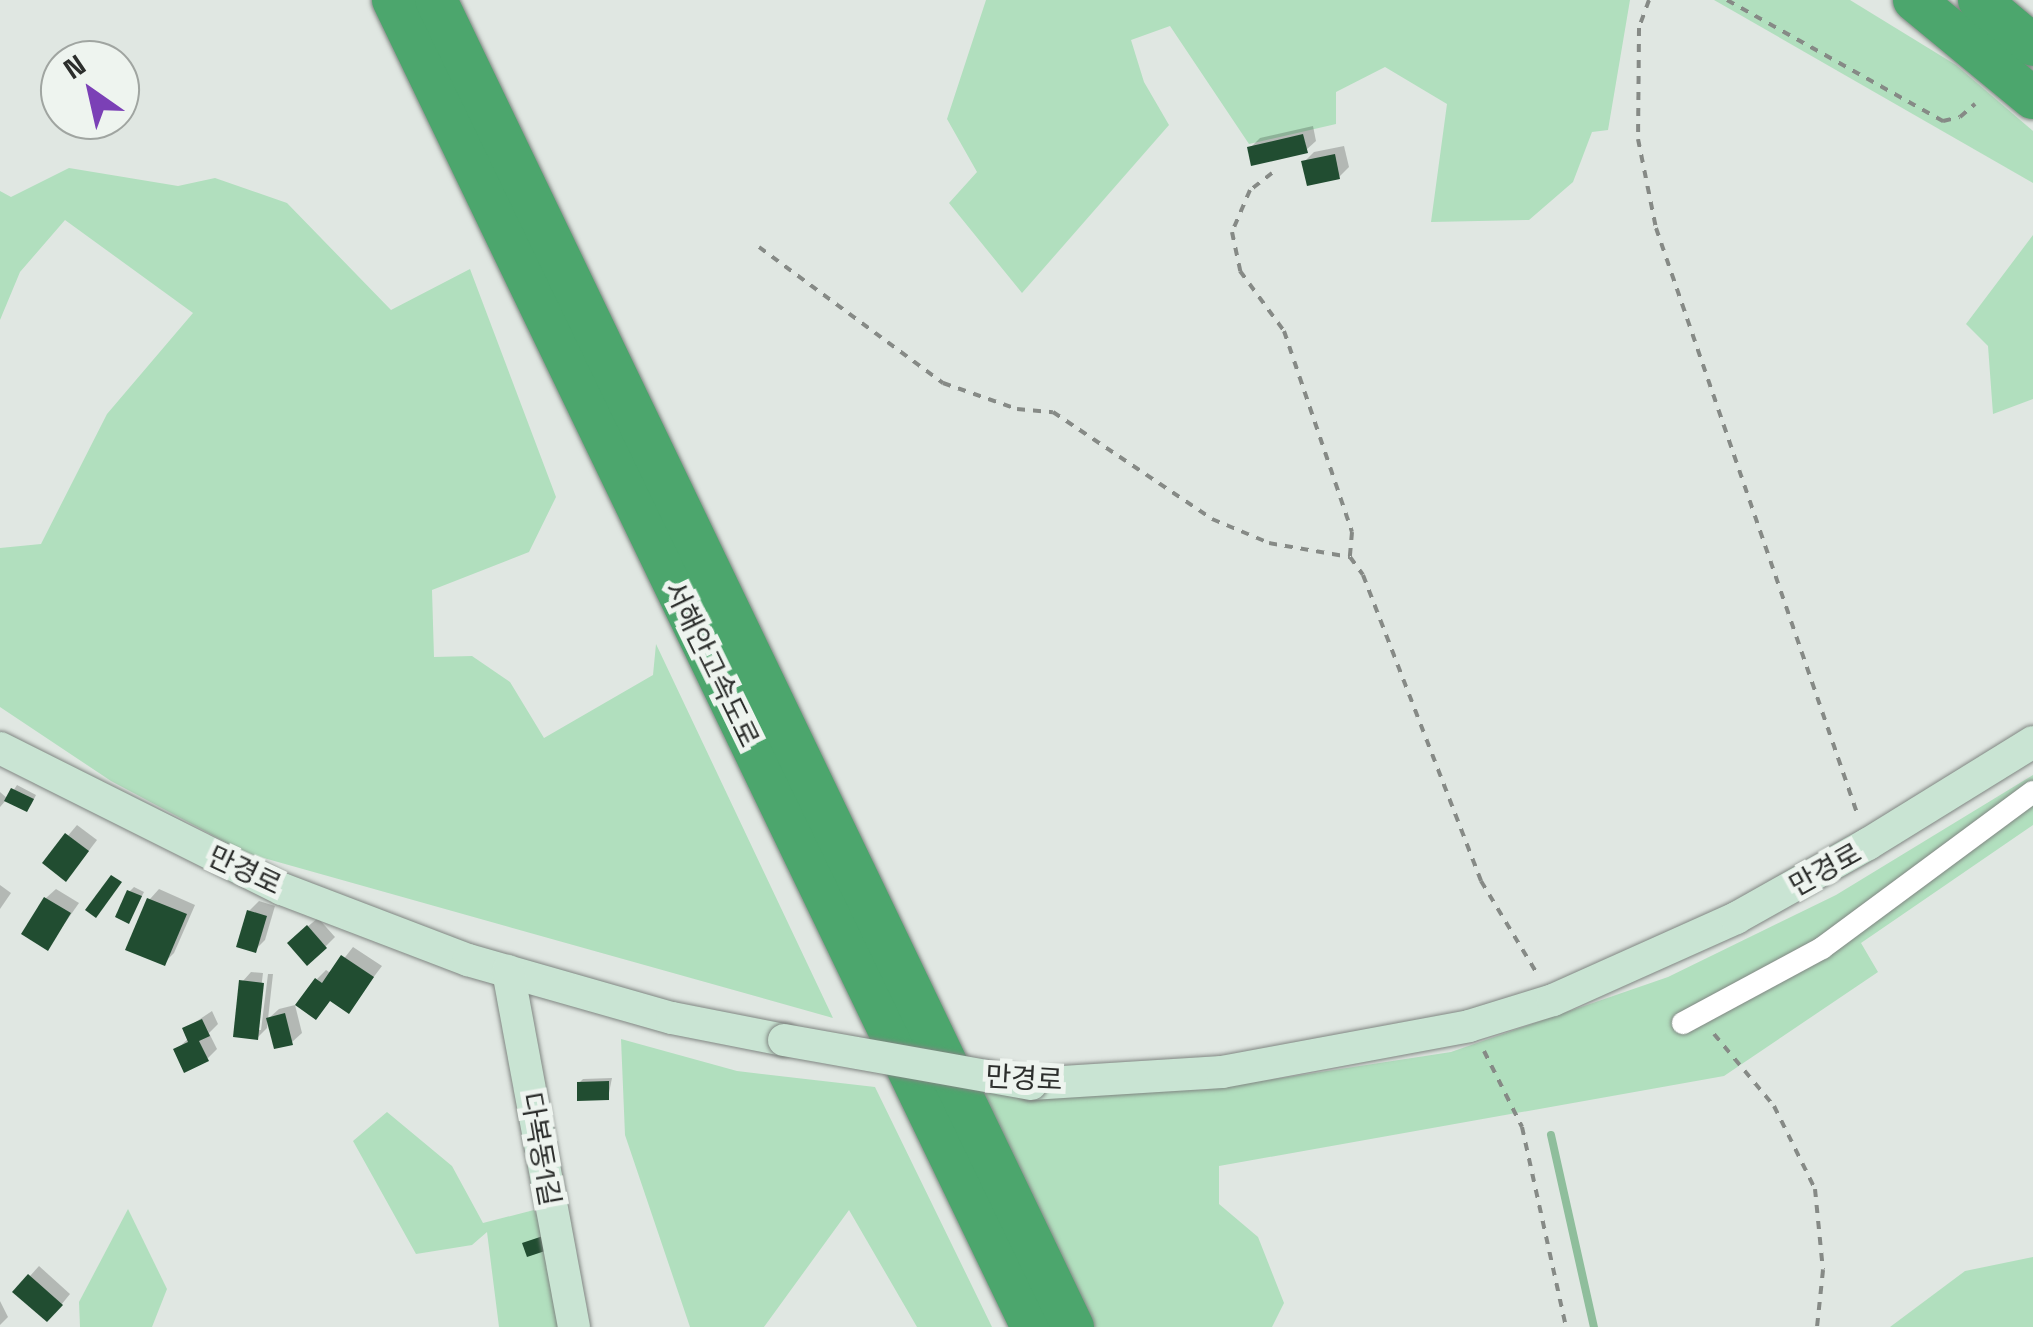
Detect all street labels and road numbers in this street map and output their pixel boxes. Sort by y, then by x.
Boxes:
street label: 서해안고속도로 [657,576,767,752]
street label: 만경로 [1783,836,1867,902]
street label: 만경로 [203,838,287,902]
street label: 만경로 [985,1059,1063,1097]
street label: 다복동1길 [514,1090,568,1208]

